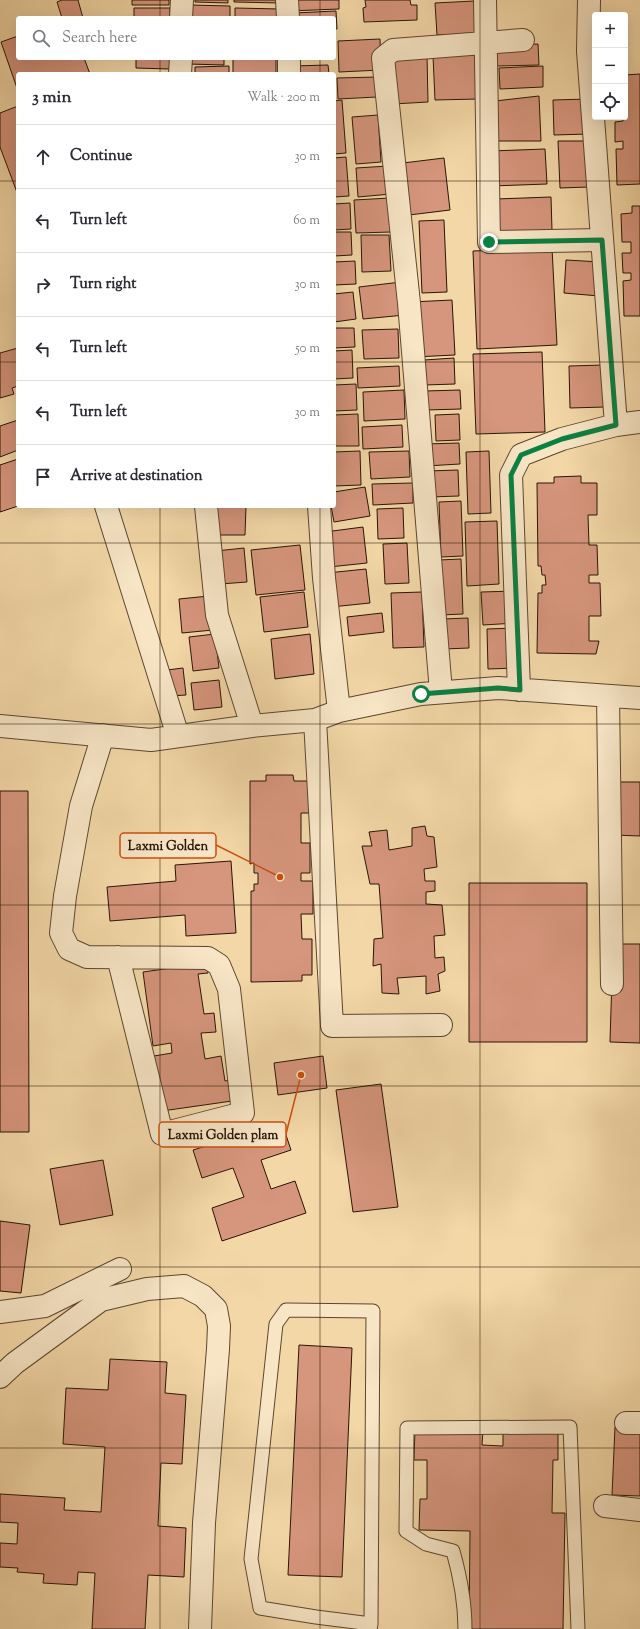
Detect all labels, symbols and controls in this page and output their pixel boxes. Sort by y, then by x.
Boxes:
map controls [592,12,628,120]
button: + [592,12,628,48]
search box [16,16,336,60]
icon: search [30,27,52,49]
text: Search here [62,28,137,49]
button: − [592,48,628,84]
button: locate [592,84,628,120]
text: 3 min [32,86,71,110]
text: Walk · 200 m [247,89,320,107]
icon: ahead [32,146,54,168]
text: Continue [70,146,132,167]
text: 30 m [294,148,320,166]
icon: left [32,210,54,232]
text: Turn left [70,210,127,231]
text: 60 m [293,212,320,230]
route end [480,233,498,251]
icon: right [32,274,54,296]
text: Turn right [70,274,136,295]
text: 30 m [294,276,320,294]
icon: left [32,338,54,360]
text: Turn left [70,338,127,359]
text: 50 m [295,340,320,358]
icon: left [32,402,54,424]
text: Turn left [70,402,127,423]
text: 30 m [294,404,320,422]
icon: arrive [32,466,54,488]
text: Arrive at destination [70,466,203,487]
route start [412,685,430,703]
callout: Laxmi Golden [120,833,216,858]
text: Laxmi Golden [128,838,208,856]
callout: Laxmi Golden plam [159,1122,286,1147]
text: Laxmi Golden plam [168,1127,279,1145]

